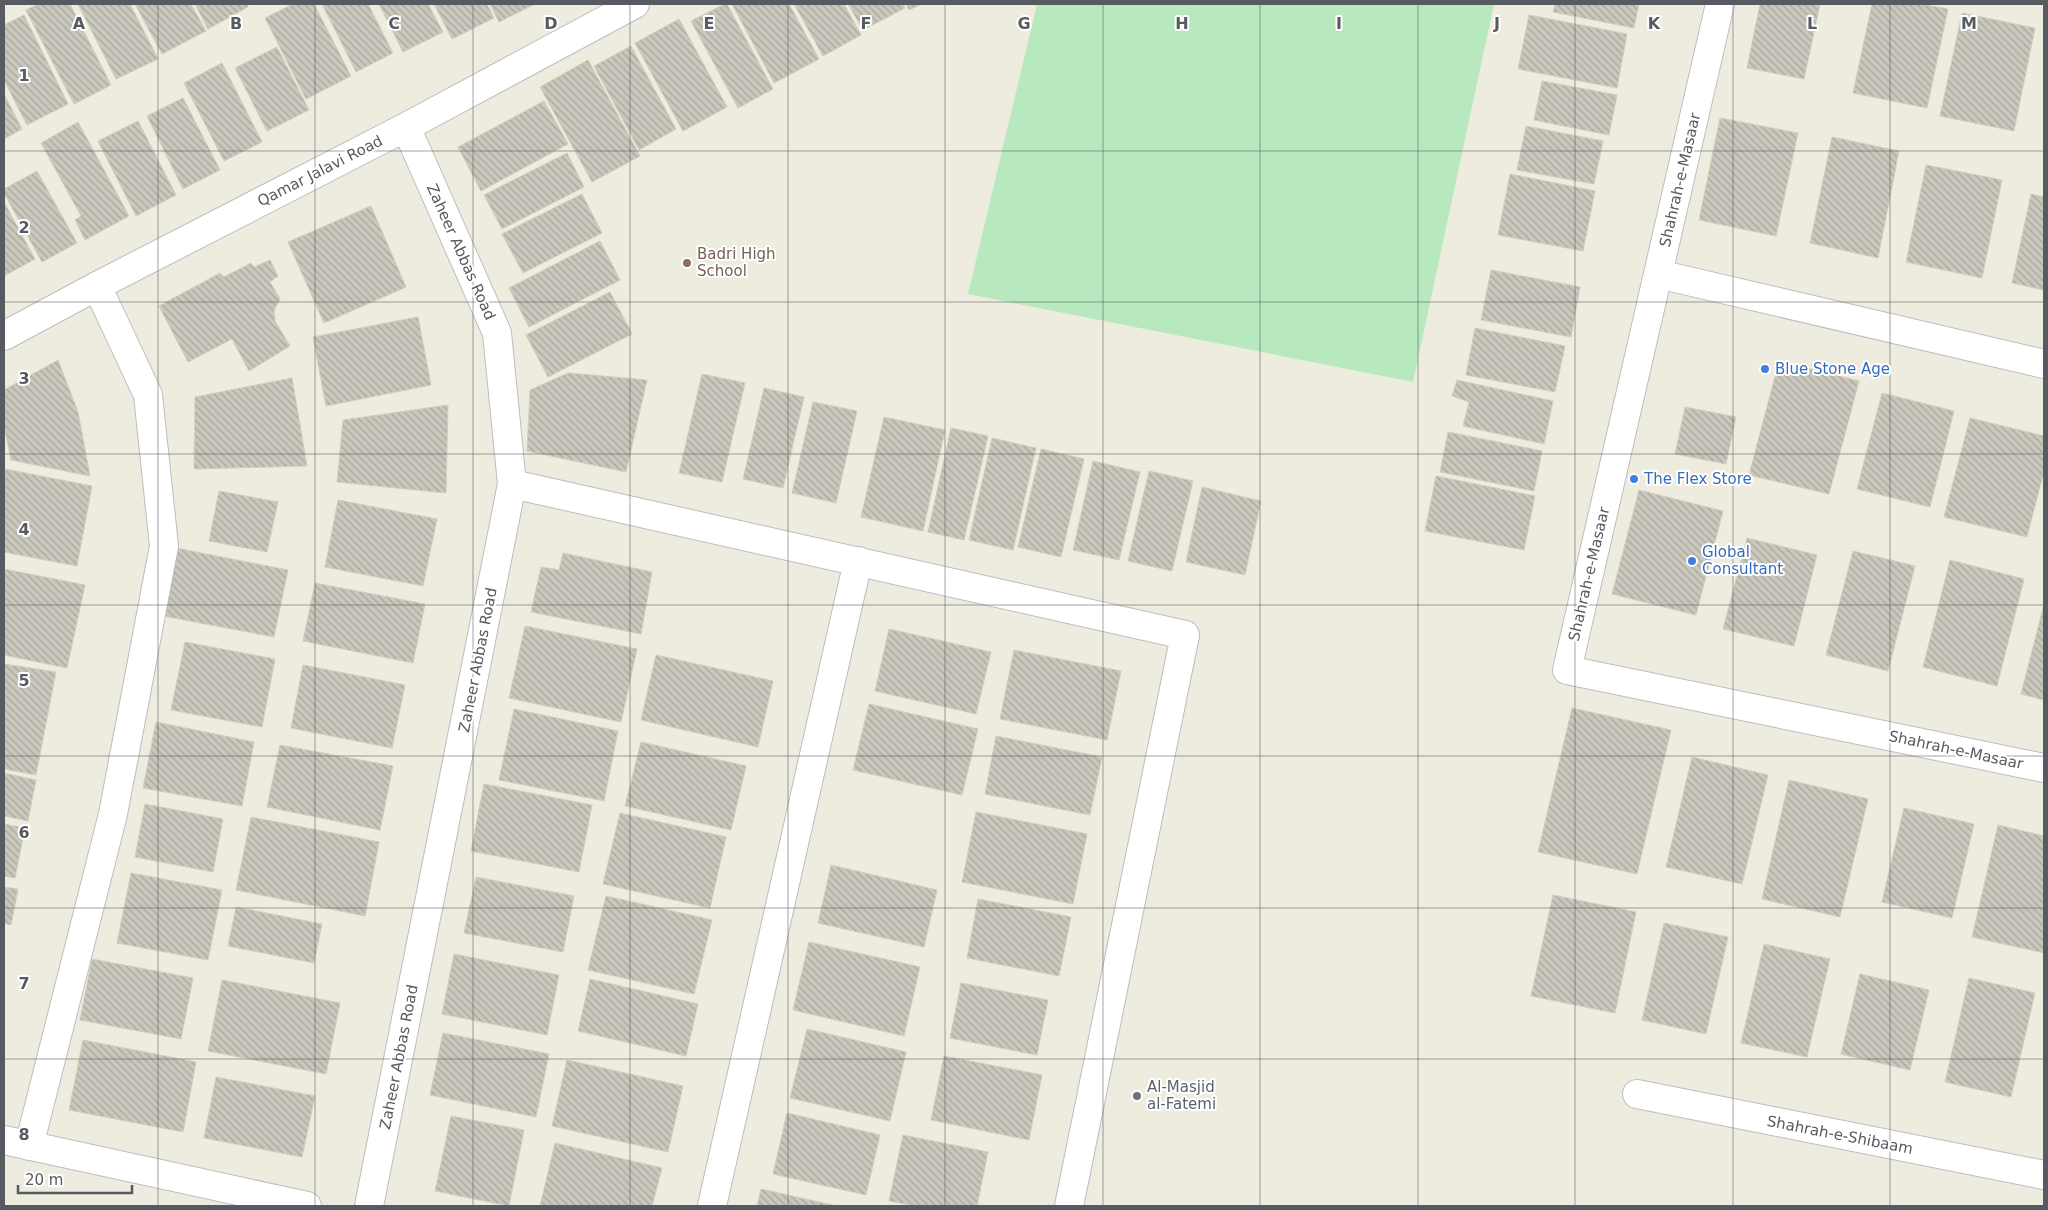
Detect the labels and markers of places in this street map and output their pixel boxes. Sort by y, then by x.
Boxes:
place label: Badri High School [697,245,776,280]
marker: Badri High School [681,257,693,269]
place label: Blue Stone Age [1775,360,1890,378]
marker: Blue Stone Age [1759,363,1771,375]
place label: The Flex Store [1643,470,1752,488]
marker: The Flex Store [1628,473,1640,485]
place label: Global Consultant [1702,543,1783,578]
marker: Global Consultant [1686,555,1698,567]
place label: Al-Masjid al-Fatemi [1147,1078,1216,1113]
marker: Al-Masjid al-Fatemi [1131,1090,1143,1102]

